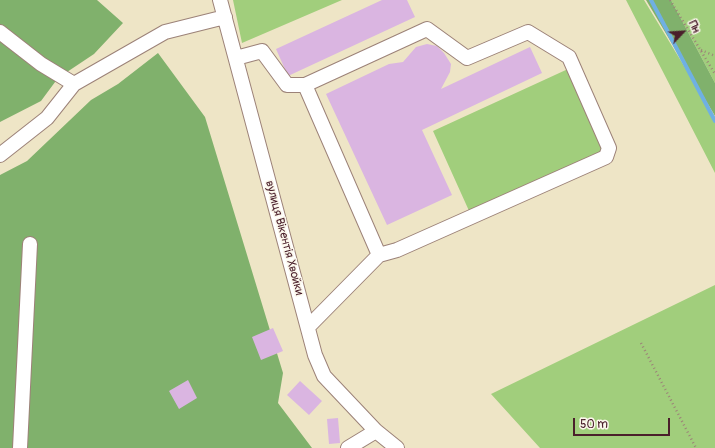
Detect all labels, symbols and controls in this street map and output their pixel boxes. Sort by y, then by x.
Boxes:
north arrow [663,12,703,52]
text: Пн [686,18,703,35]
street label: вулиця Вікентія Хвойки [262,179,306,297]
scale bar [575,410,672,436]
text: 50 m [580,417,608,432]

